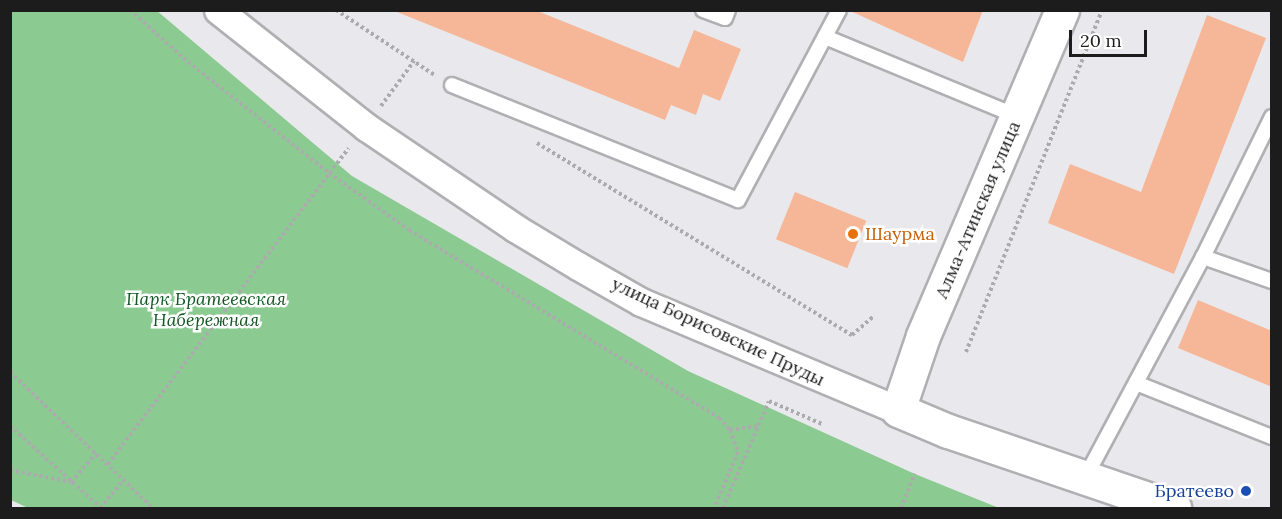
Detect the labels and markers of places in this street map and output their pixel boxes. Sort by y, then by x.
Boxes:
place label: Шаурма [865,223,935,245]
marker: Шаурма [846,227,860,241]
place label: Братеево [1155,480,1234,502]
marker: Братеево [1239,484,1253,498]

